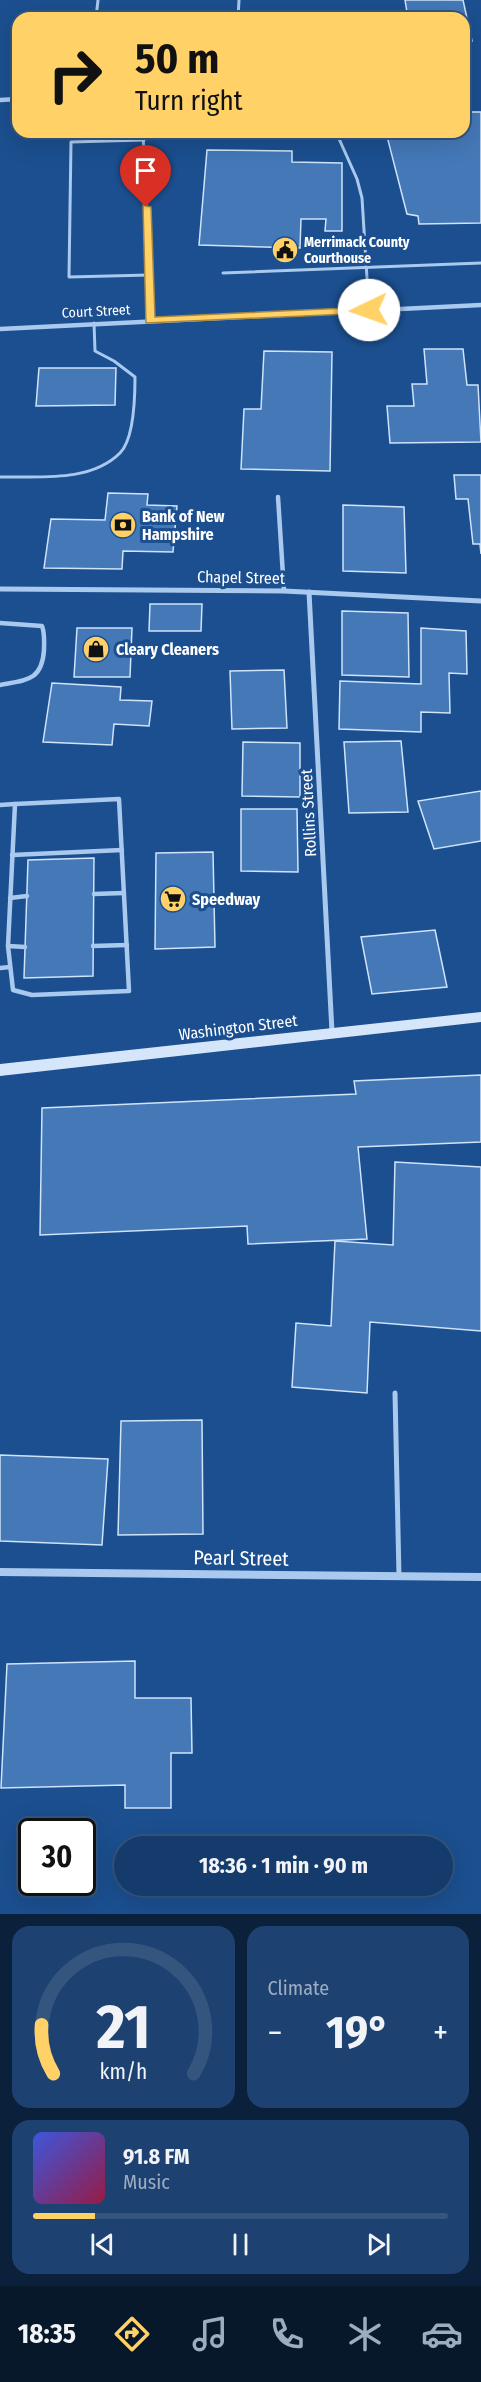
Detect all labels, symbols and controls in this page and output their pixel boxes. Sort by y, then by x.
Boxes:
text: 50 m [135,34,219,84]
icon: right [36,36,114,114]
text: Turn right [135,85,243,117]
pin [120,145,171,207]
icon: arrive [129,154,162,187]
place label: Merrimack County Courthouse [304,234,410,267]
public building icon: Merrimack County Courthouse [270,235,300,265]
position arrow [337,278,401,342]
street label: Court Street [61,301,131,322]
place label: Bank of New Hampshire [142,507,225,544]
bank icon: Bank of New Hampshire [108,510,138,540]
street label: Chapel Street [197,567,286,588]
shop icon: Cleary Cleaners [81,634,111,664]
place label: Cleary Cleaners [116,640,219,659]
street label: Rollins Street [297,768,320,857]
supermarket icon: Speedway [158,884,188,914]
place label: Speedway [192,890,260,909]
street label: Washington Street [178,1011,299,1044]
street label: Pearl Street [193,1545,289,1571]
speed limit sign: 30 [18,1818,96,1896]
text: 18:36 · 1 min · 90 m [199,1852,368,1879]
text: Climate [268,1976,329,2000]
text: 21 [95,1990,150,2065]
text: 19° [326,2006,389,2060]
text: − [268,2013,282,2053]
text: + [433,2013,448,2053]
text: km/h [99,2059,147,2085]
text: 91.8 FM [123,2143,190,2170]
text: Music [123,2170,170,2194]
icon: previous [86,2228,119,2261]
icon: pause [224,2228,257,2261]
icon: next [362,2228,395,2261]
icon: directions [111,2313,153,2355]
icon: music [189,2313,231,2355]
icon: phone [266,2313,308,2355]
icon: climate [344,2313,386,2355]
icon: car [421,2313,463,2355]
text: 18:35 [18,2318,76,2350]

